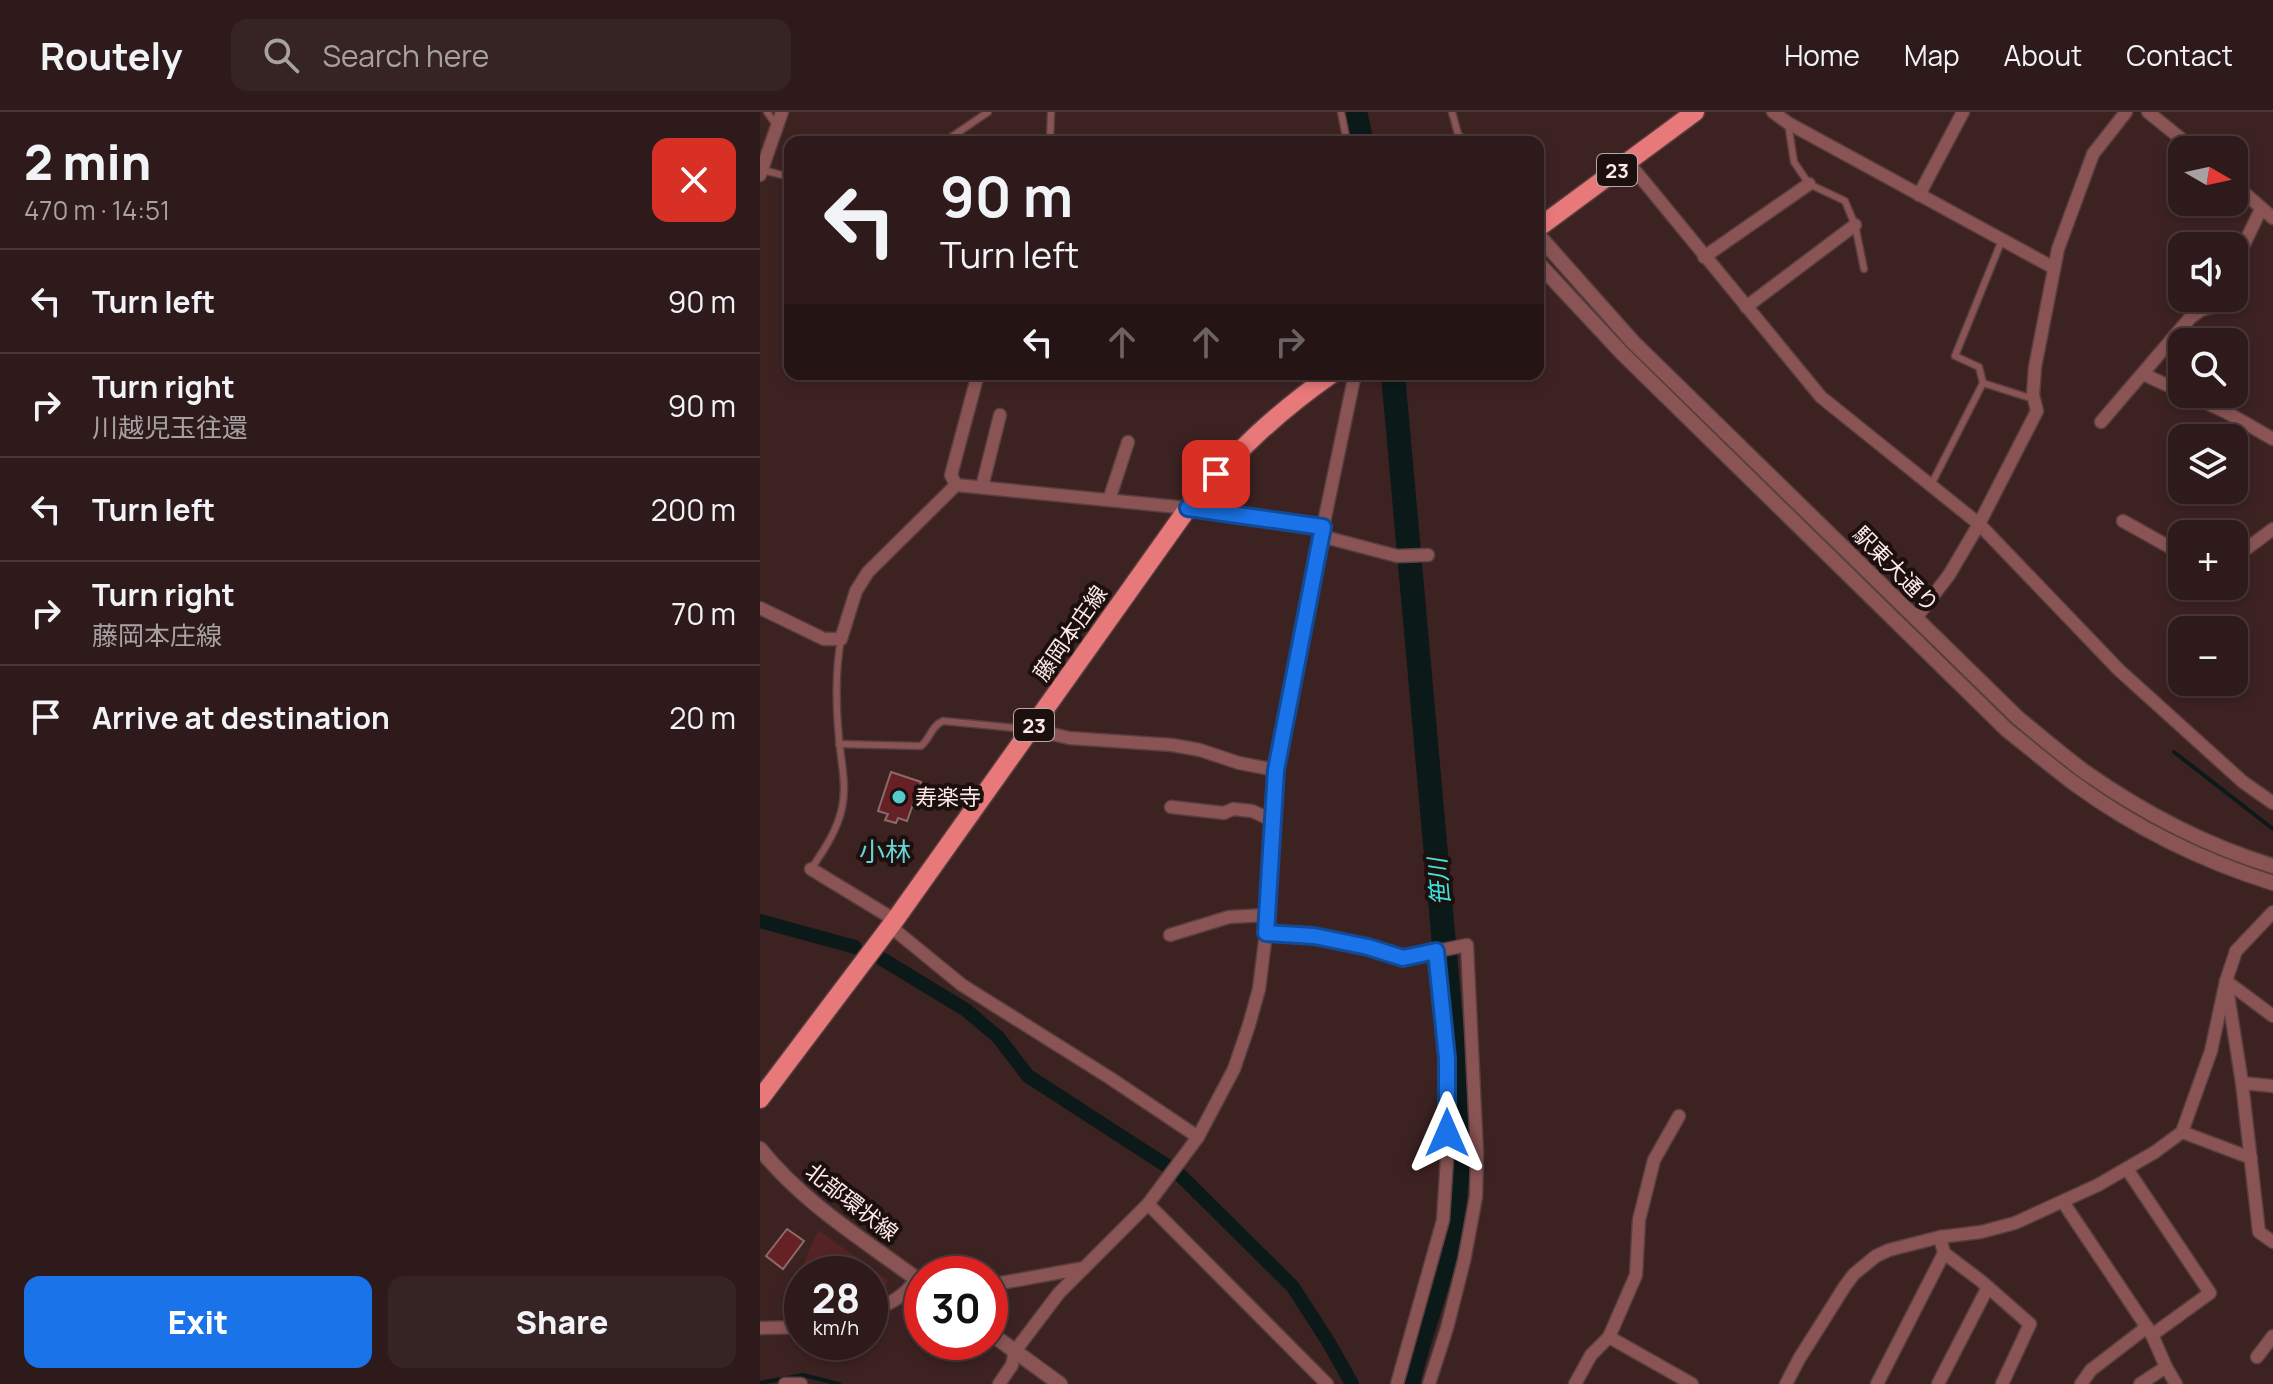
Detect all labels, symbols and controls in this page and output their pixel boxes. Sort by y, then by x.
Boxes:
search box [231,19,791,91]
text: Routely [40,29,183,81]
icon: search [259,33,303,77]
text: Search here [323,35,489,76]
text: Home [1784,36,1860,74]
text: Map [1904,36,1960,74]
text: About [2004,36,2082,74]
text: Contact [2126,36,2233,74]
text: 2 min [24,129,151,194]
north arrow [2168,136,2248,216]
map controls [2168,136,2248,696]
button: close [652,138,736,222]
road number: 23 [1597,154,1637,186]
text: 90 m [940,157,1073,234]
icon: left [808,168,912,272]
text: 470 m · 14:51 [24,192,170,228]
text: Turn left [940,230,1079,279]
button: sound [2168,232,2248,312]
icon: left [24,279,68,323]
text: Turn left [92,281,215,322]
text: 90 m [668,281,736,322]
icon: left [1016,320,1060,364]
icon: ahead [1100,320,1144,364]
icon: ahead [1184,320,1228,364]
icon: right [1268,320,1312,364]
button: search [2168,328,2248,408]
text: Turn right [92,366,235,407]
icon: right [24,383,68,427]
text: 90 m [668,385,736,426]
text: 川越児玉往還 [92,409,248,445]
button: layers [2168,424,2248,504]
pin [1182,440,1250,508]
icon: arrive [1194,452,1238,496]
icon: left [24,487,68,531]
text: Turn left [92,489,215,530]
text: 200 m [651,489,736,530]
street label: 駅東大通り [1846,519,1946,619]
button: + [2168,520,2248,600]
text: Turn right [92,574,235,615]
street label: 藤岡本庄線 [1026,579,1114,687]
icon: right [24,591,68,635]
text: 70 m [671,593,736,634]
button: − [2168,616,2248,696]
text: 藤岡本庄線 [92,617,222,653]
icon: arrive [24,695,68,739]
text: Arrive at destination [92,697,390,738]
text: 20 m [669,697,736,738]
road number: 23 [1014,709,1054,741]
place label: 寿楽寺 [915,782,981,812]
marker: 寿楽寺 [890,788,908,806]
district label: 小林 [859,833,911,869]
water label: 笹川 [1419,854,1457,907]
position arrow [1405,1091,1489,1175]
street label: 北部環状線 [799,1156,905,1248]
speed limit sign: 30 [904,1256,1008,1360]
text: 28 [812,1270,860,1325]
button: Exit [24,1276,372,1368]
button: Share [388,1276,736,1368]
text: km/h [813,1314,859,1341]

